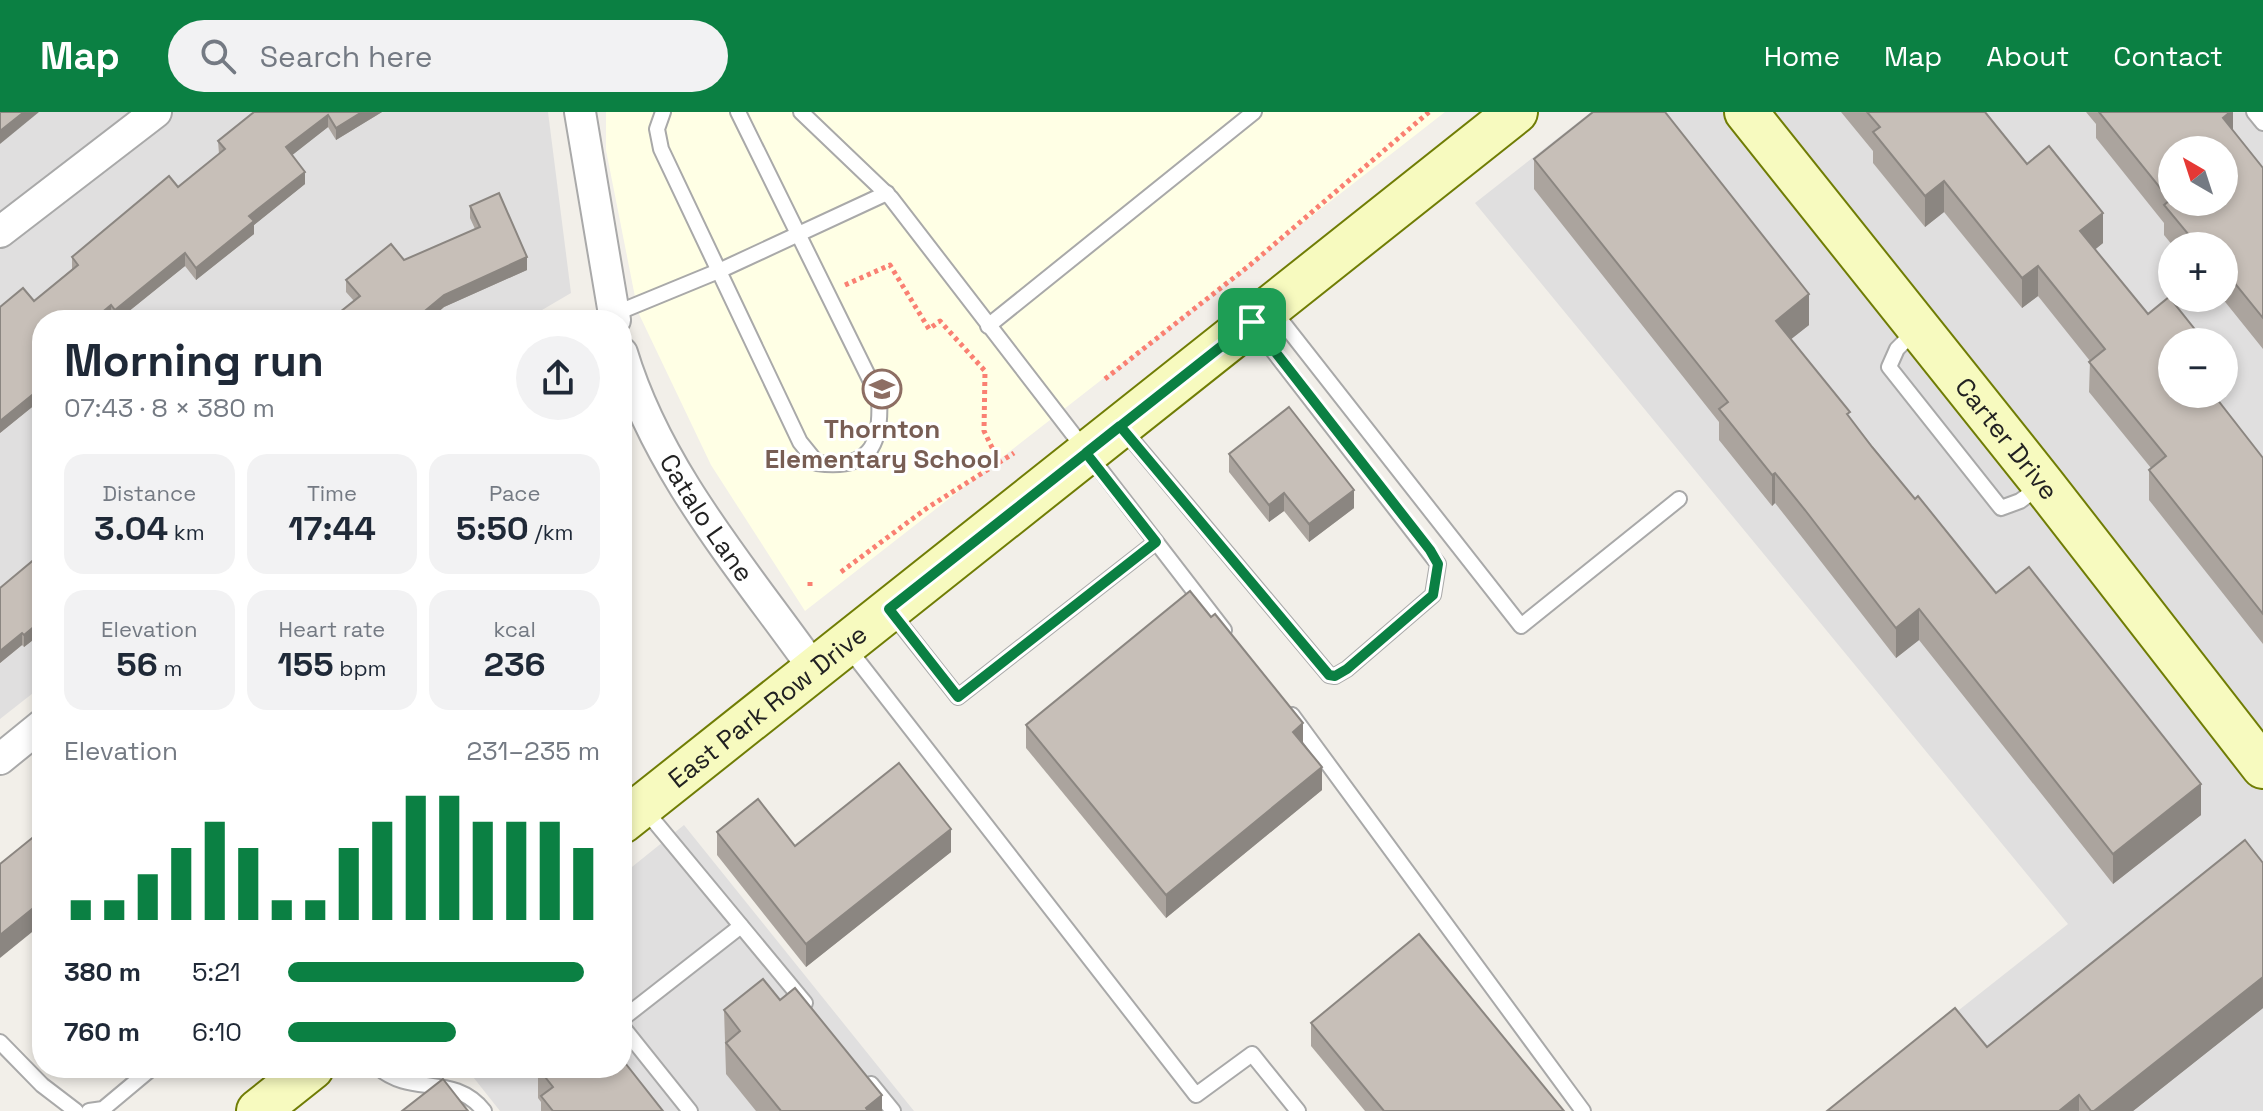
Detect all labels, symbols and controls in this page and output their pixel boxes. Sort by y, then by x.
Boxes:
search box [168,20,728,92]
text: Map [40,32,120,80]
icon: search [196,34,240,78]
text: Search here [260,37,433,76]
text: Home [1764,38,1840,74]
text: Map [1884,38,1942,74]
text: About [1986,38,2069,74]
text: Contact [2113,38,2223,74]
north arrow [2158,136,2238,216]
map controls [2158,136,2238,408]
button: + [2158,232,2238,312]
pin [1218,288,1286,356]
icon: arrive [1230,300,1274,344]
button: − [2158,328,2238,408]
text: Morning run [64,333,324,389]
button: share [516,336,600,420]
school or university icon: Thornton Elementary School [861,368,903,410]
street label: Carter Drive [1948,371,2066,507]
text: 07:43 · 8 × 380 m [64,391,275,425]
place label: Thornton Elementary School [765,412,999,476]
street label: Catalo Lane [652,447,761,589]
text: Distance [102,479,196,507]
text: Time [307,479,357,507]
text: Pace [489,479,540,507]
text: 3.04 [94,507,168,550]
text: 17:44 [288,507,376,550]
text: 5:50 [456,507,529,550]
text: km [168,518,205,546]
text: /km [529,518,573,546]
text: Elevation [101,615,198,643]
text: Heart rate [279,615,385,643]
text: kcal [493,615,536,643]
street label: East Park Row Drive [661,617,874,796]
text: 56 [116,643,158,686]
text: 155 [277,643,334,686]
text: 236 [484,643,546,686]
text: m [158,654,182,682]
text: bpm [334,654,387,682]
text: Elevation [64,734,178,768]
text: 231–235 m [467,734,600,768]
text: 380 m [64,955,141,989]
text: 5:21 [192,955,241,989]
text: 760 m [64,1015,140,1049]
text: 6:10 [192,1015,242,1049]

